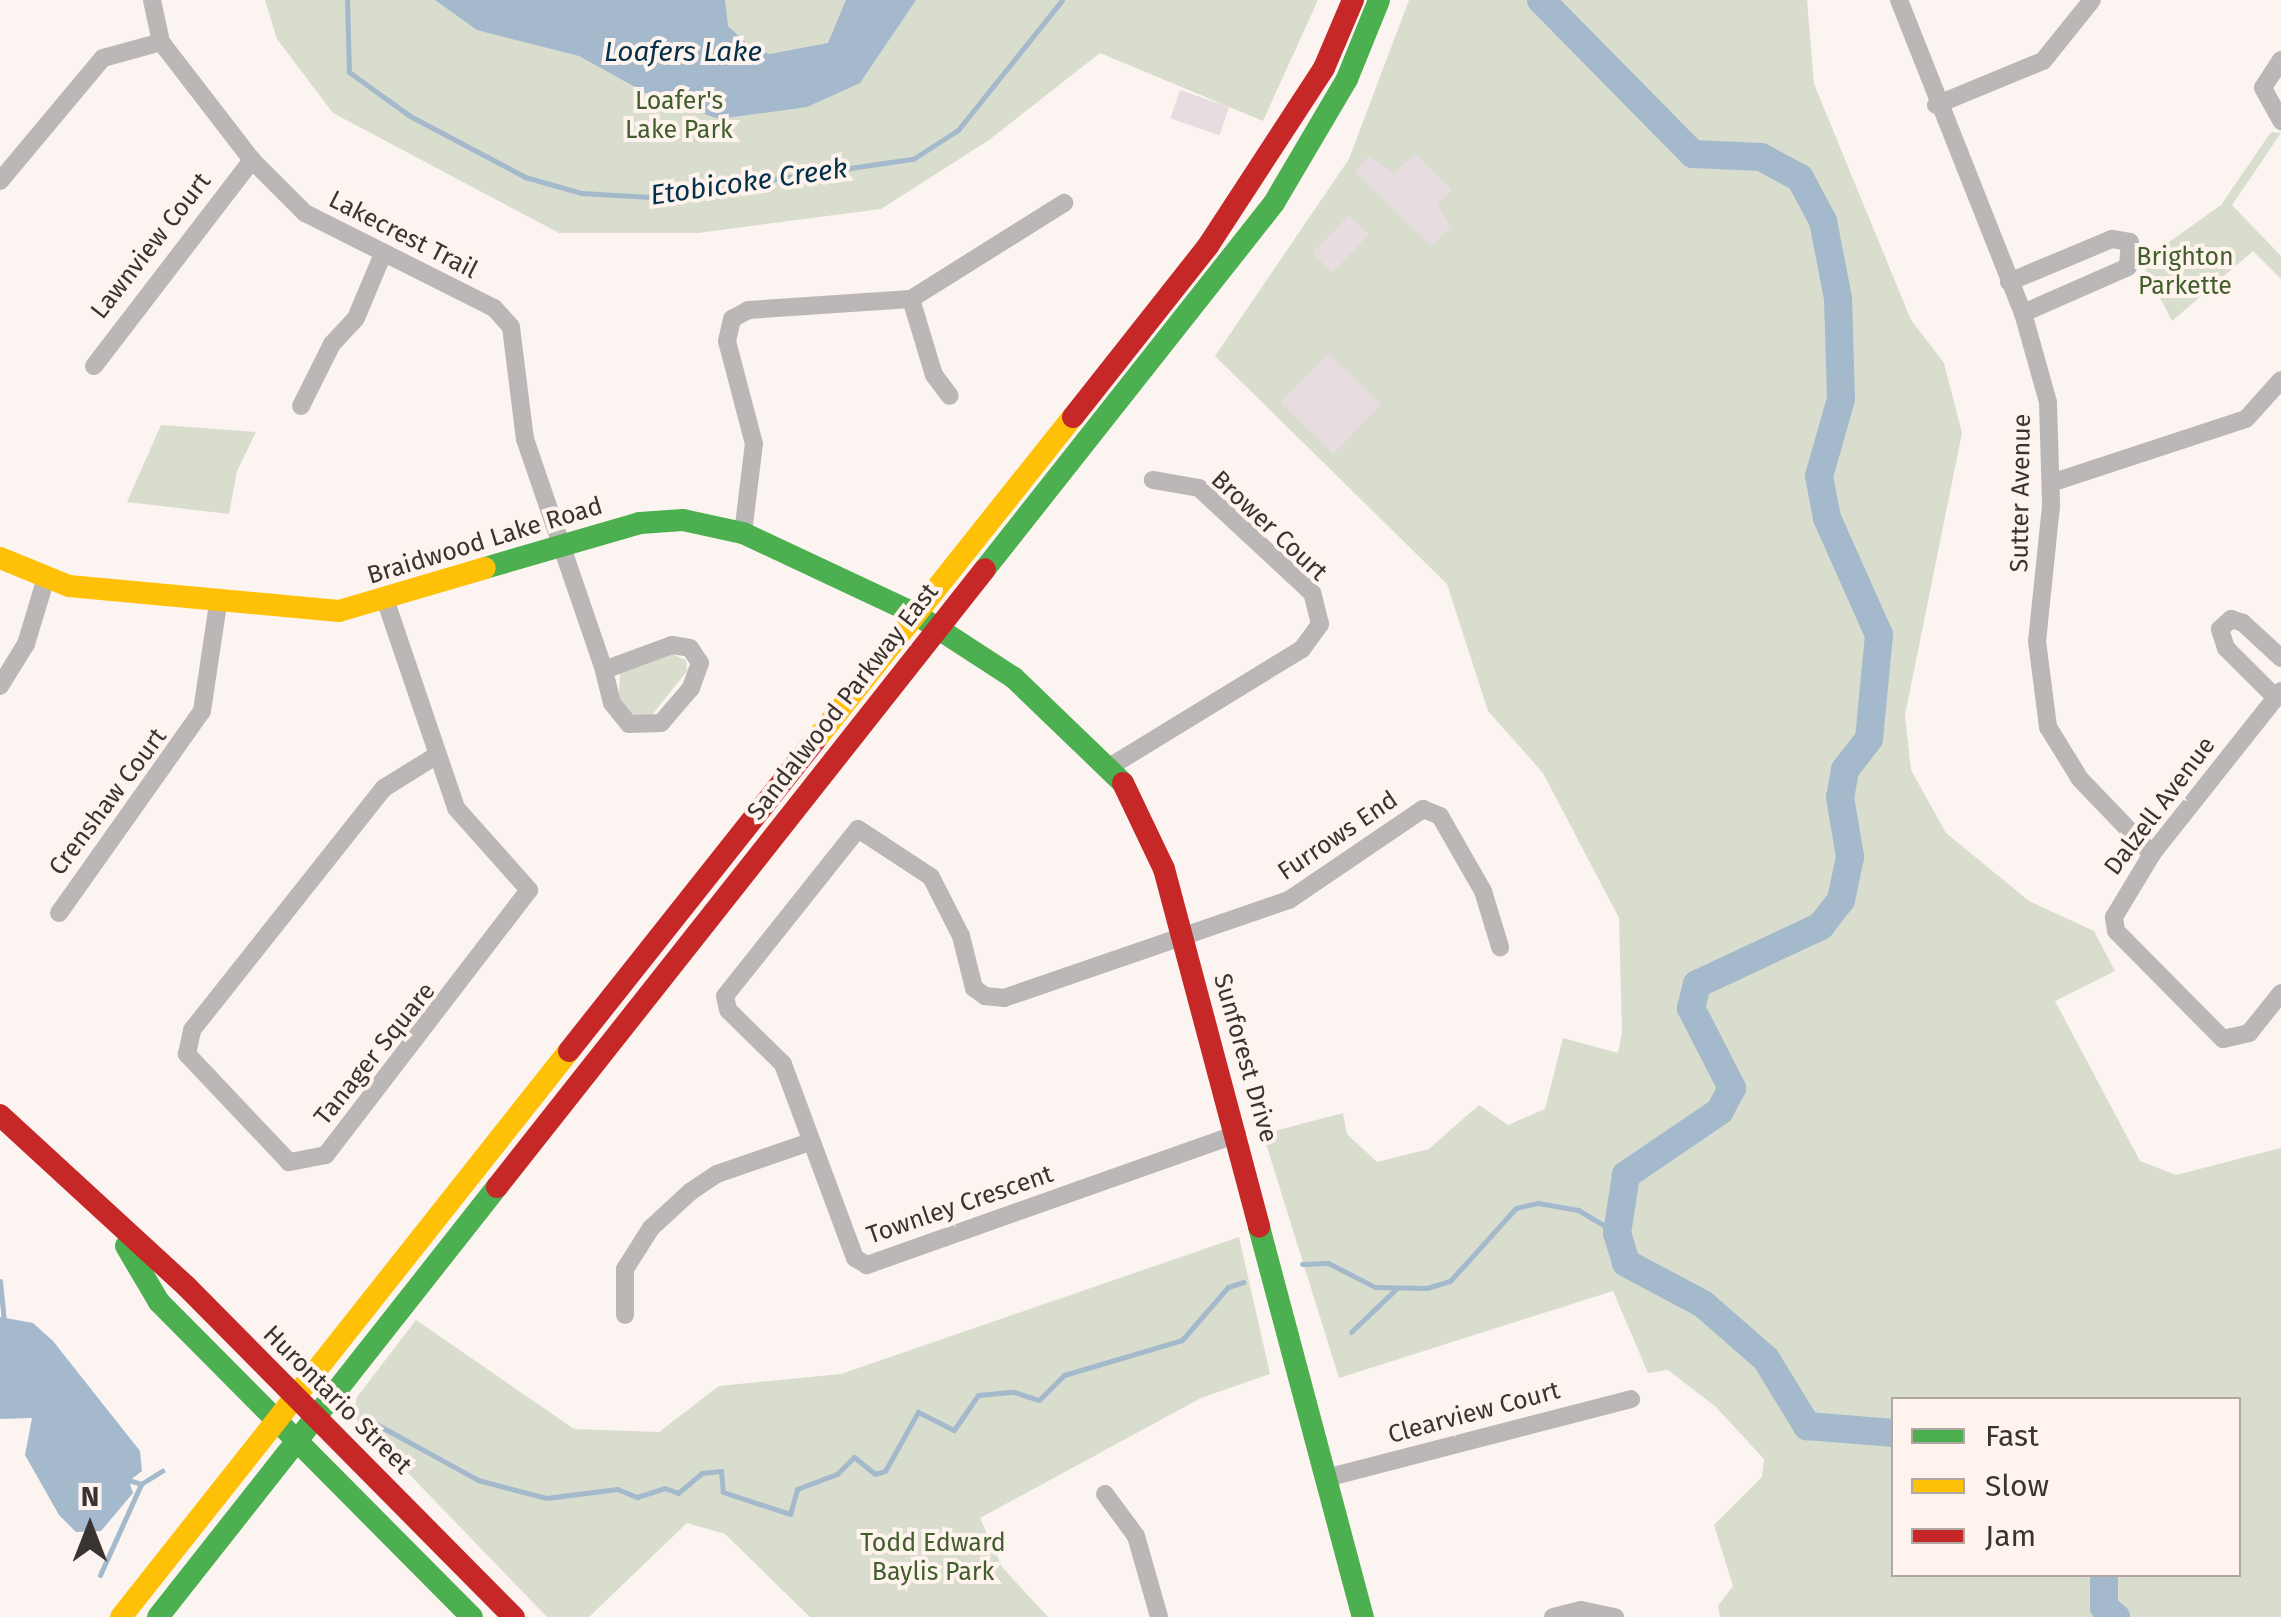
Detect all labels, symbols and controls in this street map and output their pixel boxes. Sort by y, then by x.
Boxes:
water label: Loafers Lake [604,35,762,69]
park label: Loafer's Lake Park [625,87,733,146]
water label: Etobicoke Creek [648,152,850,212]
street label: Lawnview Court [85,167,217,325]
street label: Lakecrest Trail [324,185,482,285]
park label: Brighton Parkette [2136,243,2234,302]
street label: Sutter Avenue [2005,413,2037,573]
street label: Brower Court [1205,465,1333,587]
street label: Braidwood Lake Road [364,491,606,591]
street label: Sandalwood Parkway East [741,578,945,826]
street label: Crenshaw Court [43,723,173,881]
street label: Dalzell Avenue [2098,731,2222,881]
street label: Furrows End [1272,785,1404,887]
street label: Sunforest Drive [1207,970,1283,1146]
street label: Tanager Square [308,977,442,1131]
street label: Townley Crescent [863,1159,1057,1251]
street label: Hurontario Street [256,1319,418,1481]
street label: Clearview Court [1385,1376,1563,1450]
legend [1891,1397,2241,1577]
text: Fast [1985,1418,2039,1454]
text: Slow [1985,1468,2049,1504]
north arrow [40,1477,140,1577]
text: N [81,1480,99,1513]
text: Jam [1985,1518,2036,1554]
park label: Todd Edward Baylis Park [860,1529,1006,1588]

